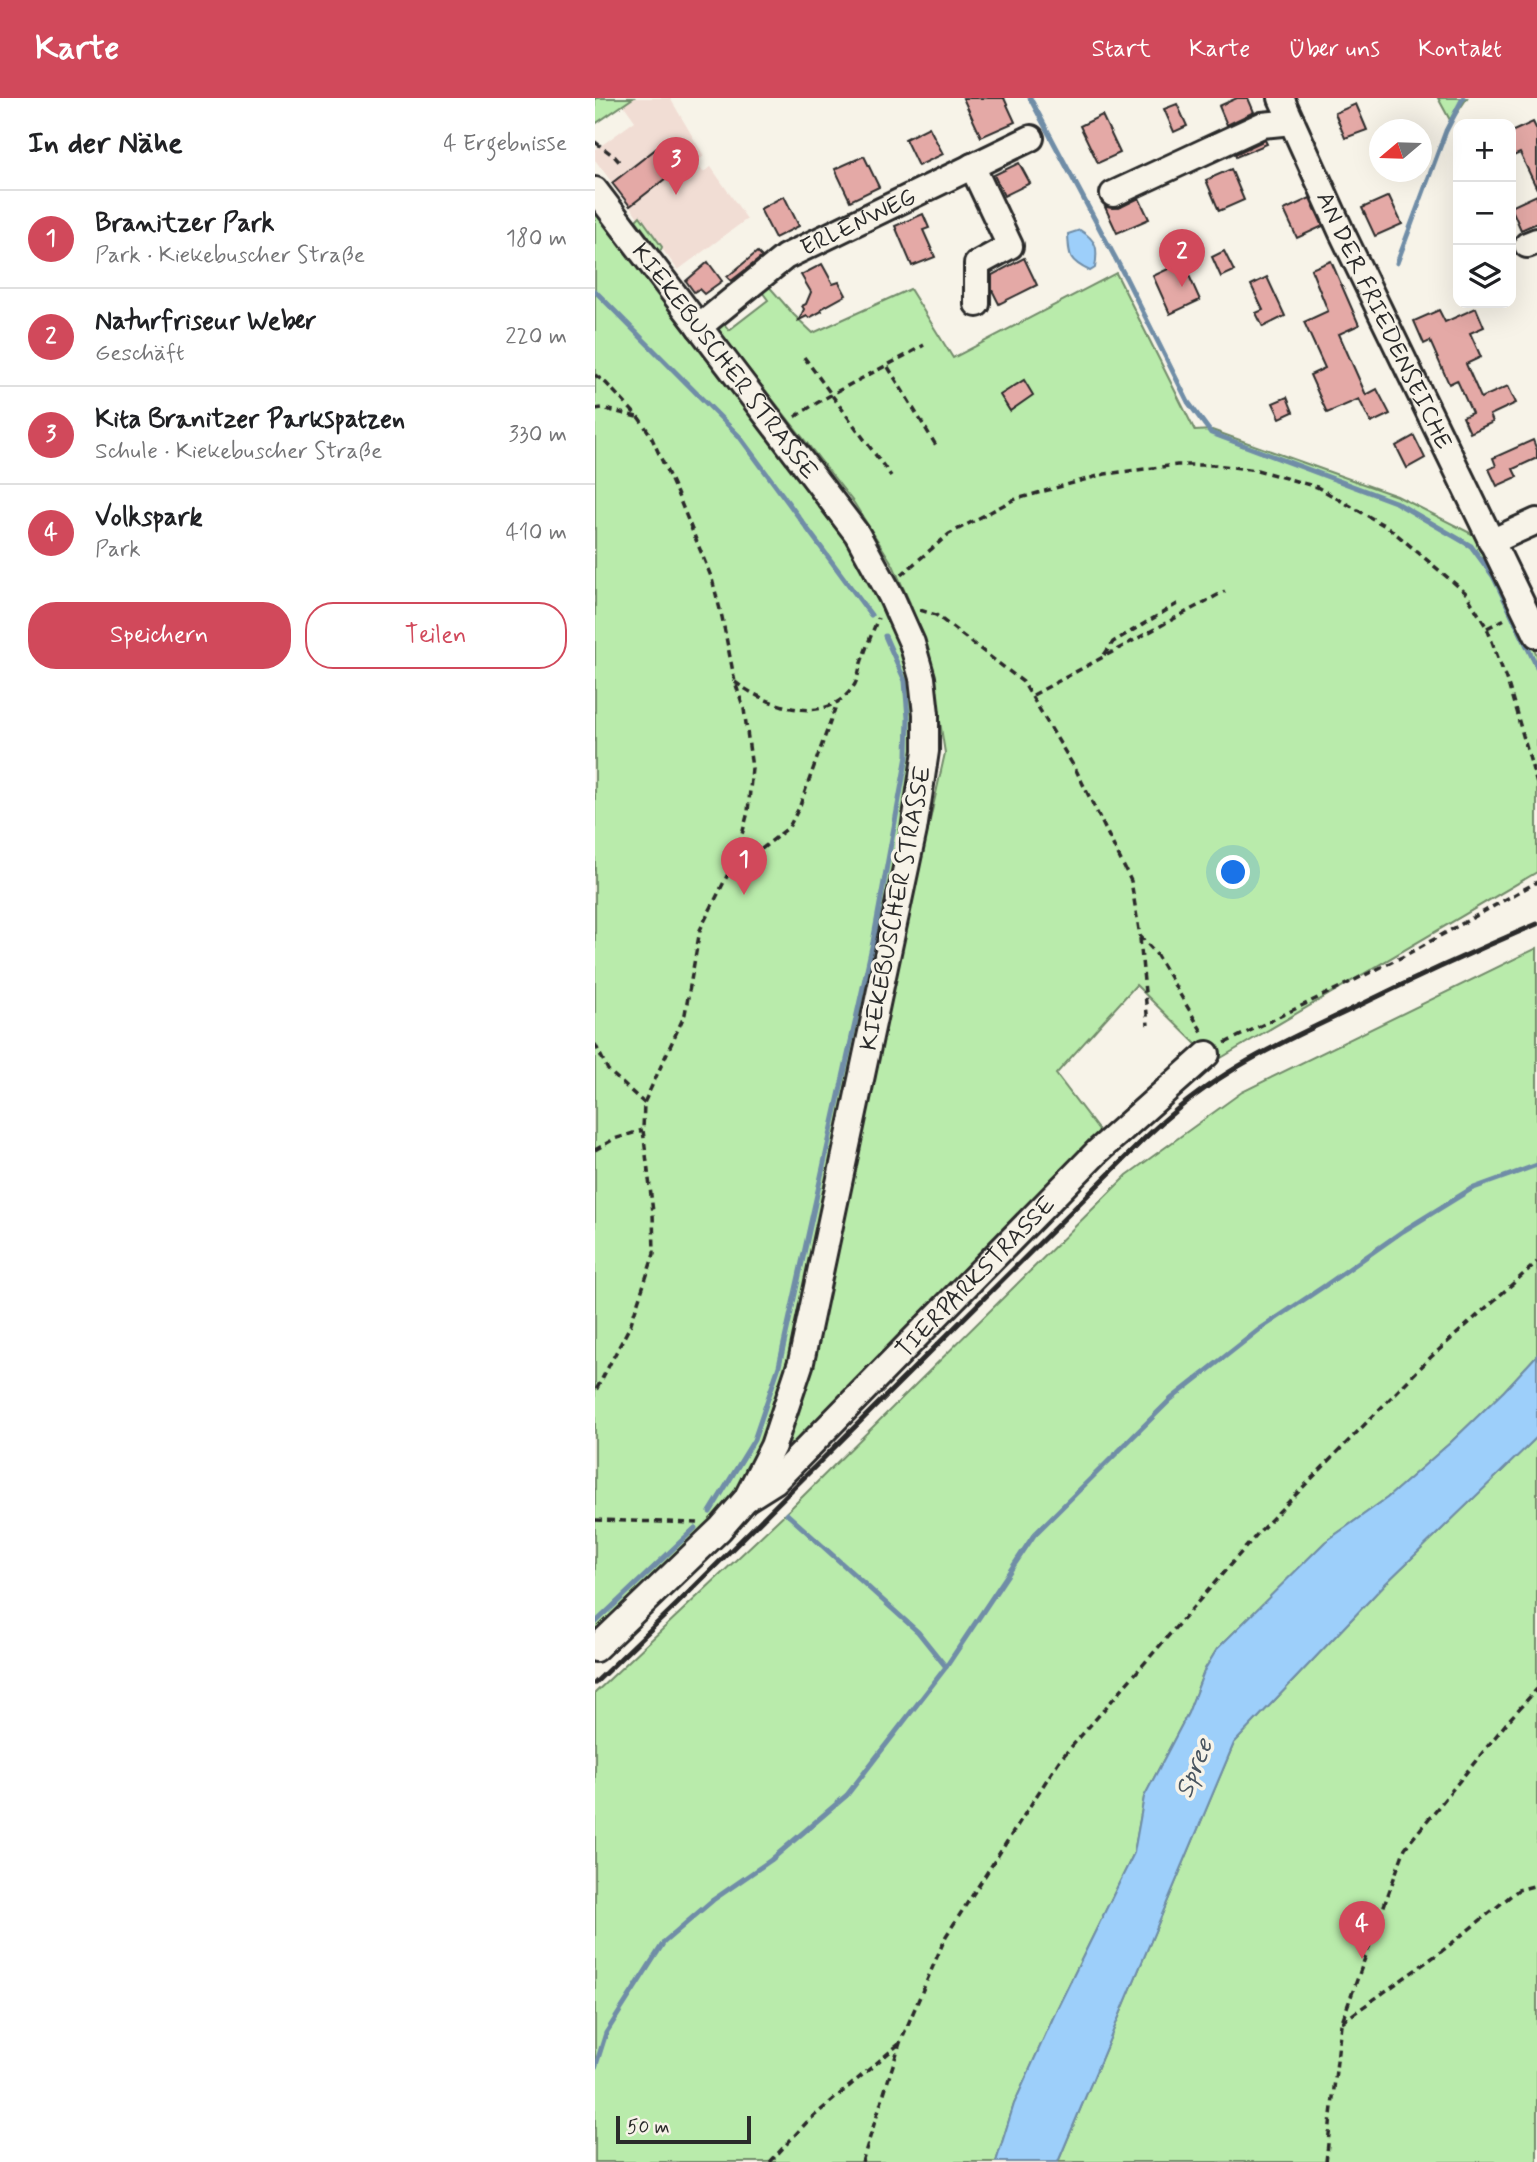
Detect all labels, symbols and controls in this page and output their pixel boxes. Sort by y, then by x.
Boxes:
text: Karte [35,27,119,71]
text: Start [1091,34,1151,65]
text: Karte [1189,34,1250,65]
text: Über uns [1288,34,1380,65]
text: Kontakt [1418,34,1502,65]
north arrow [1369,119,1432,182]
map controls [1453,119,1516,308]
button: + [1453,119,1516,182]
text: In der Nähe [28,124,183,163]
text: 4 Ergebnisse [443,129,567,159]
pin: 3 [653,137,699,195]
street label: ERLENWEG [796,182,922,264]
button: − [1453,182,1516,245]
street label: AN DER FRIEDENSEICHE [1308,187,1459,455]
text: Branitzer Park [95,207,274,241]
text: 1 [46,224,56,254]
text: 180 m [506,224,567,254]
pin: 2 [1159,229,1205,287]
street label: KIEKEBUSCHER STRASSE [624,237,824,486]
text: Park · Kiekebuscher Straße [95,241,365,271]
button: layers [1453,245,1516,308]
text: Naturfriseur Weber [95,305,317,339]
text: 2 [45,322,57,352]
text: 220 m [505,322,567,352]
text: Geschäft [95,339,185,369]
text: Kita Branitzer Parkspatzen [95,403,405,437]
text: 3 [46,420,56,450]
text: 330 m [509,420,567,450]
text: Schule · Kiekebuscher Straße [95,437,382,467]
text: Volkspark [95,501,203,535]
text: 4 [44,518,58,548]
text: 410 m [505,518,567,548]
text: Park [95,535,141,565]
button: Speichern [28,602,291,669]
button: Teilen [305,602,567,669]
street label: KIEKEBUSCHER STRASSE [854,763,939,1053]
pin: 1 [721,837,767,895]
your location [1216,855,1250,889]
street label: TIERPARKSTRASSE [890,1190,1063,1366]
water label: Spree [1168,1733,1222,1803]
pin: 4 [1339,1901,1385,1959]
scale bar [616,2113,751,2145]
text: 50 m [627,2115,670,2140]

